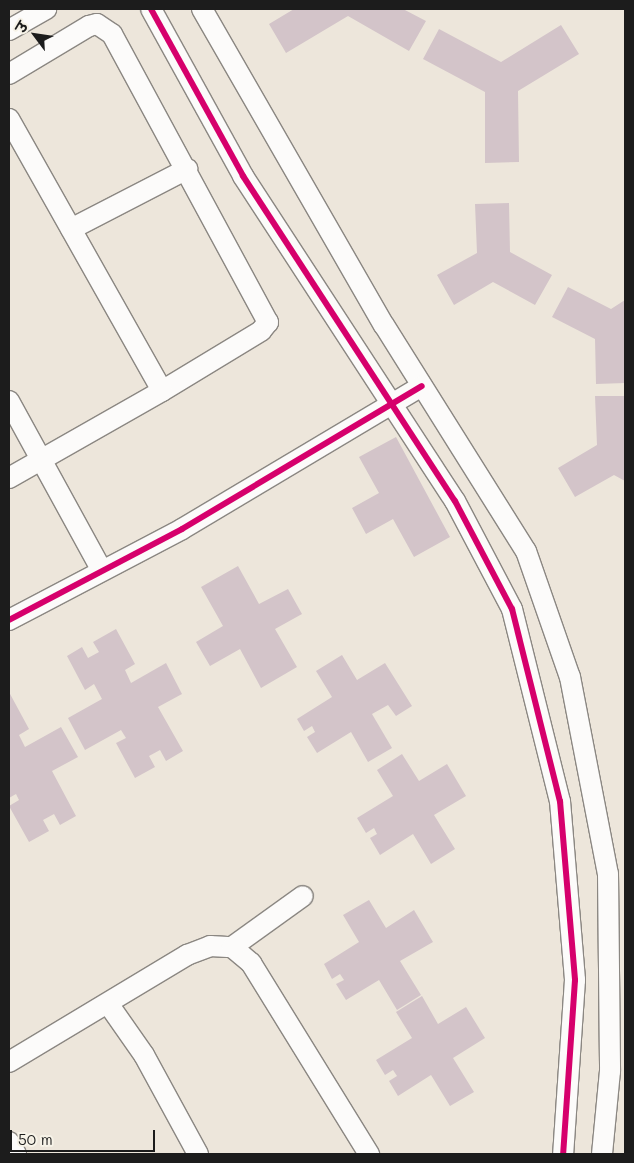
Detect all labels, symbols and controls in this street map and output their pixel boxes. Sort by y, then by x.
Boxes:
north arrow [10,10,60,60]
text: उ [11,18,32,36]
scale bar [12,1120,158,1152]
text: 50 m [18,1129,53,1149]

